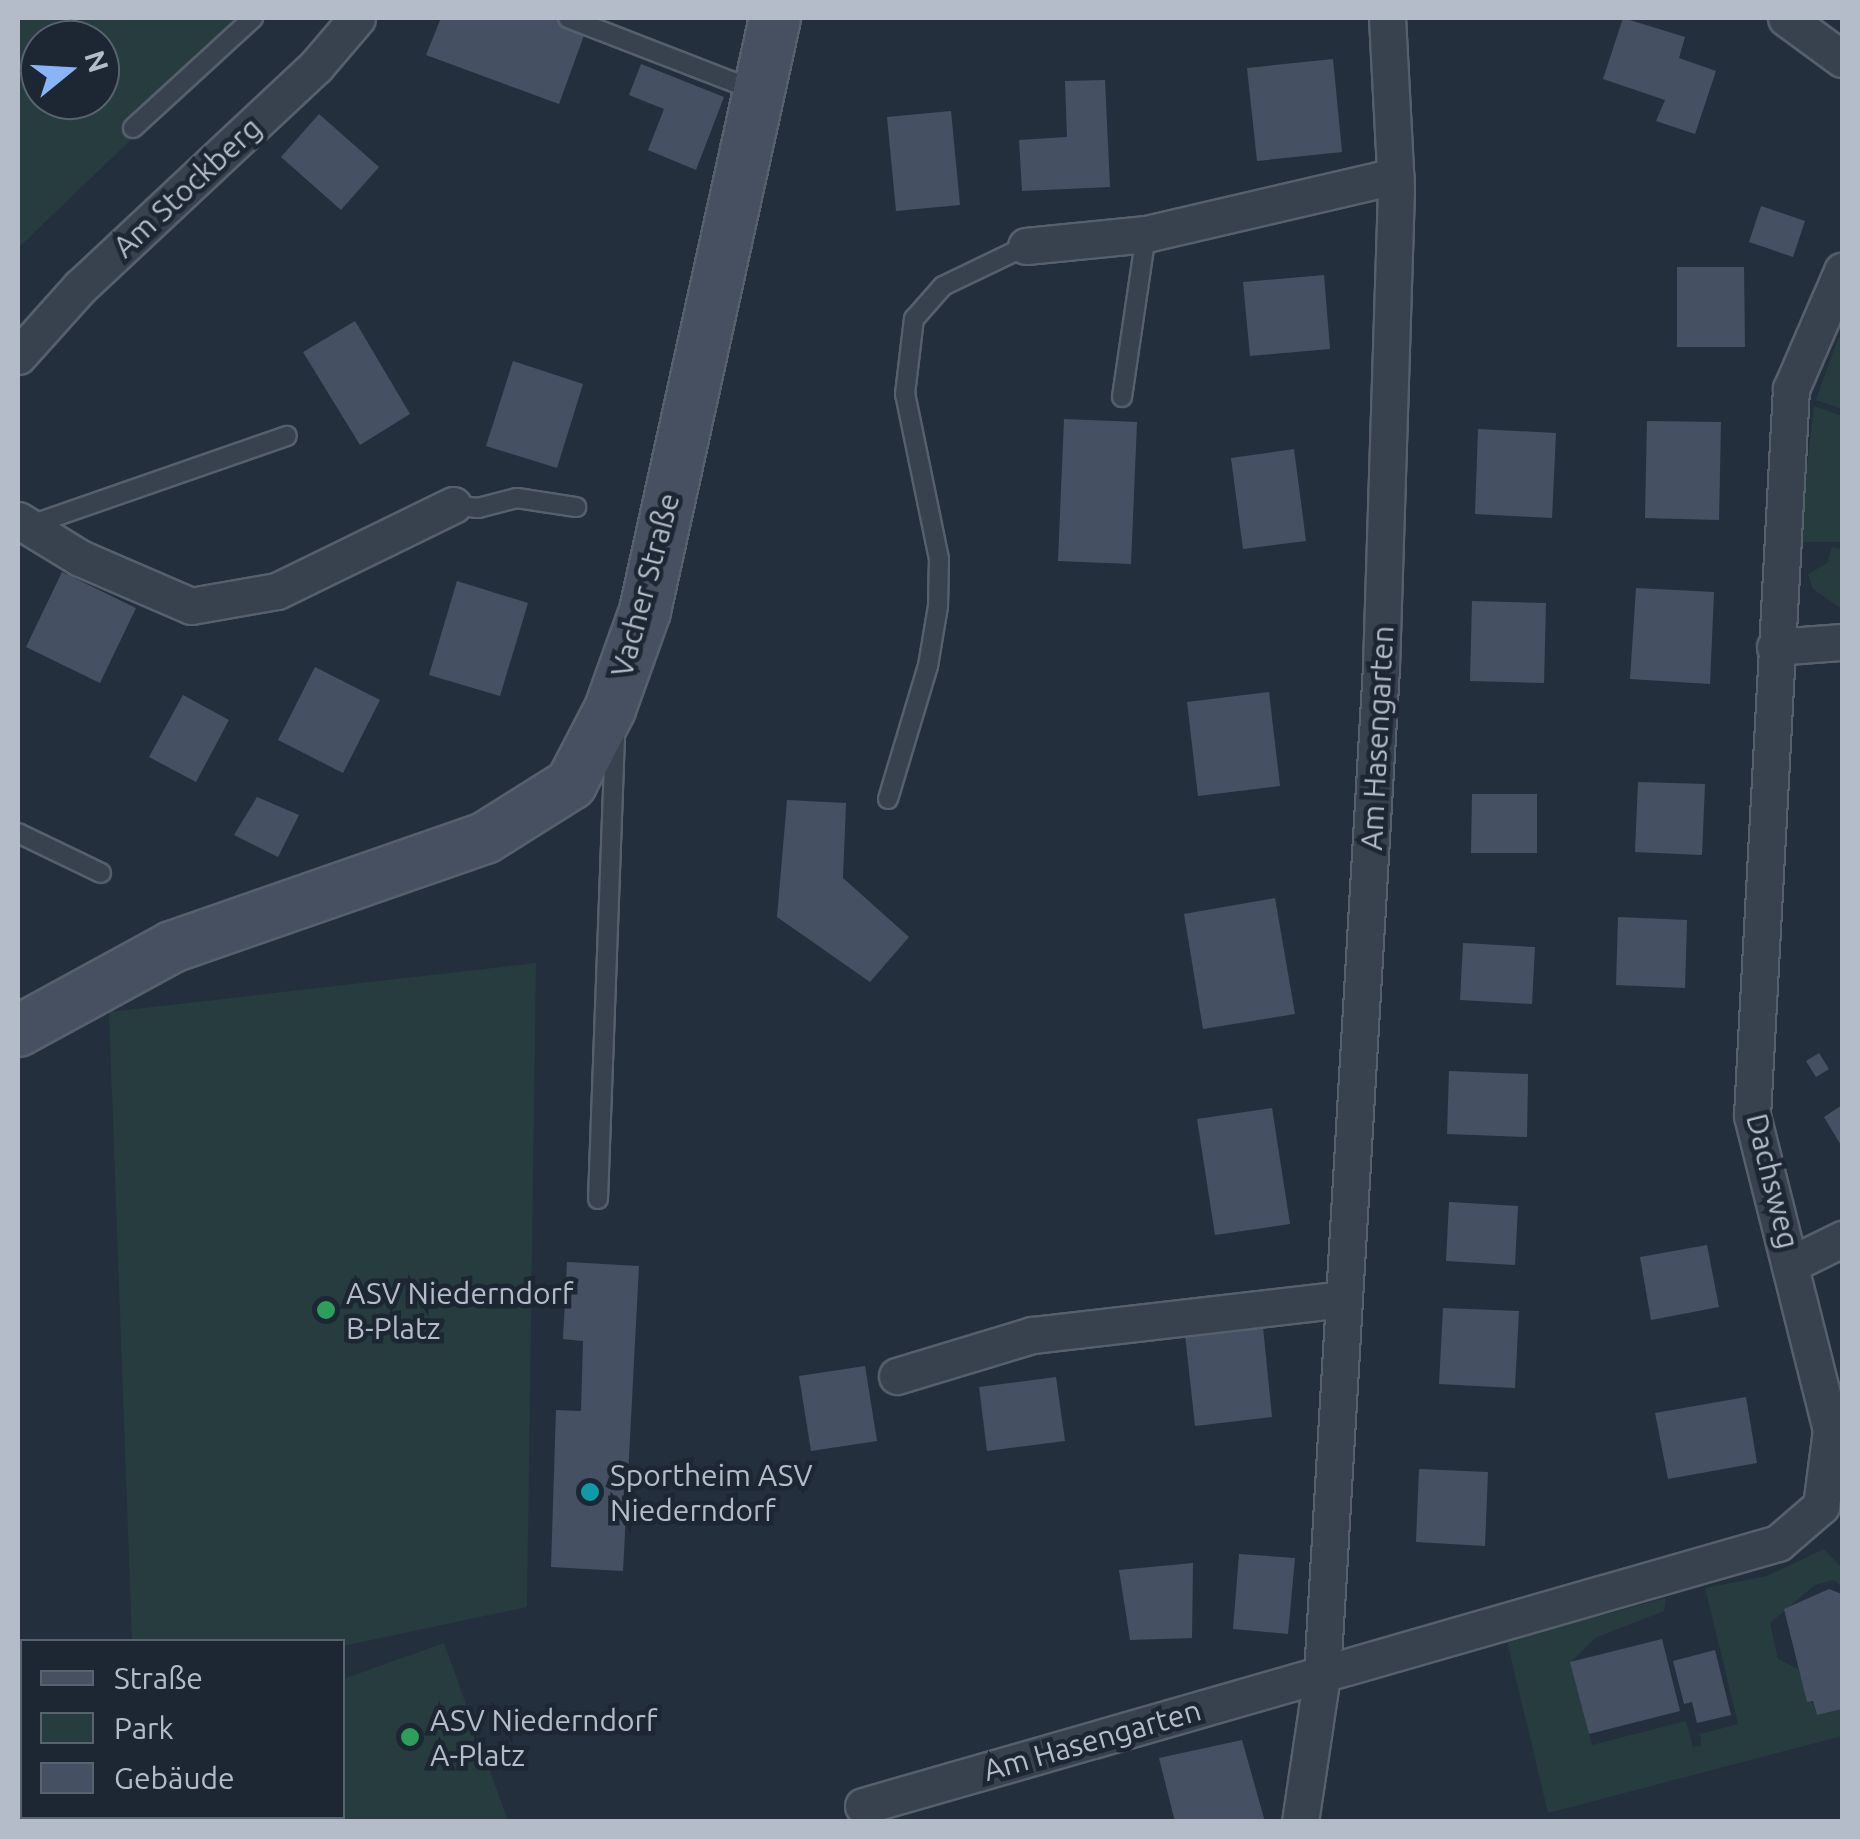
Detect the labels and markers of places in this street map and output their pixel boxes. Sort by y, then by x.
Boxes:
place label: ASV Niederndorf B-Platz [346,1275,573,1346]
marker: ASV Niederndorf B-Platz [315,1299,337,1321]
place label: Sportheim ASV Niederndorf [610,1457,812,1528]
marker: Sportheim ASV Niederndorf [579,1481,601,1503]
place label: ASV Niederndorf A-Platz [430,1702,657,1772]
marker: ASV Niederndorf A-Platz [399,1726,421,1748]

